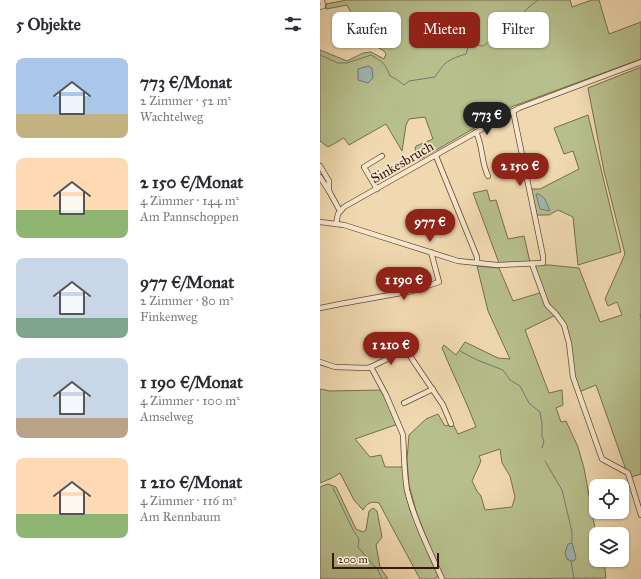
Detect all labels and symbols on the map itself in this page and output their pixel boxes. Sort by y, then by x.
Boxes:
pin: 773 € [459,102,515,136]
street label: Sinkesbruch [368,137,437,187]
pin: 2 150 € [483,153,557,187]
pin: 977 € [402,209,458,243]
pin: 1 190 € [367,267,441,301]
pin: 1 210 € [354,332,428,366]
scale bar [332,551,439,570]

